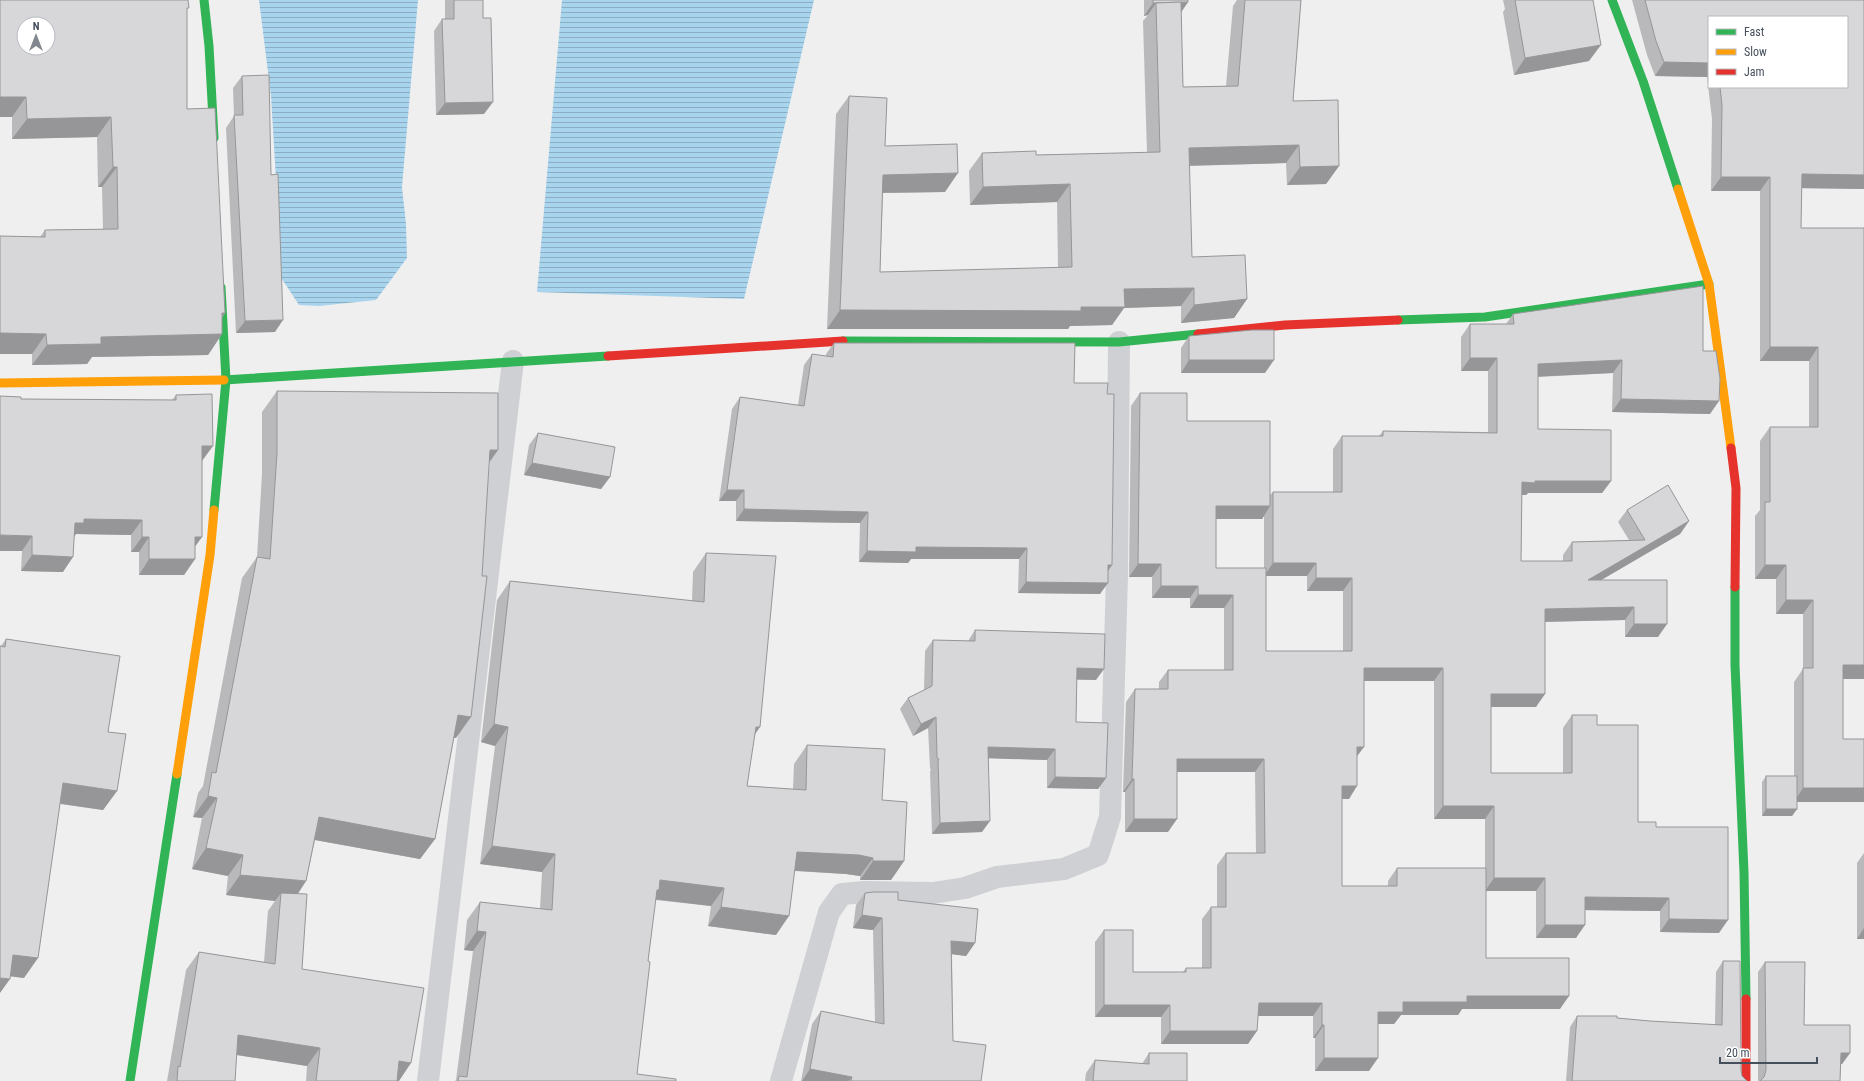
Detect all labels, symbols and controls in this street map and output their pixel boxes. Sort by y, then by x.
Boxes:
north arrow [16,16,56,56]
legend [1708,16,1848,88]
text: N [33,20,40,33]
text: Fast [1744,25,1765,39]
text: Slow [1744,45,1767,59]
text: Jam [1744,65,1765,79]
scale bar [1720,1039,1817,1065]
text: 20 m [1726,1046,1750,1060]

